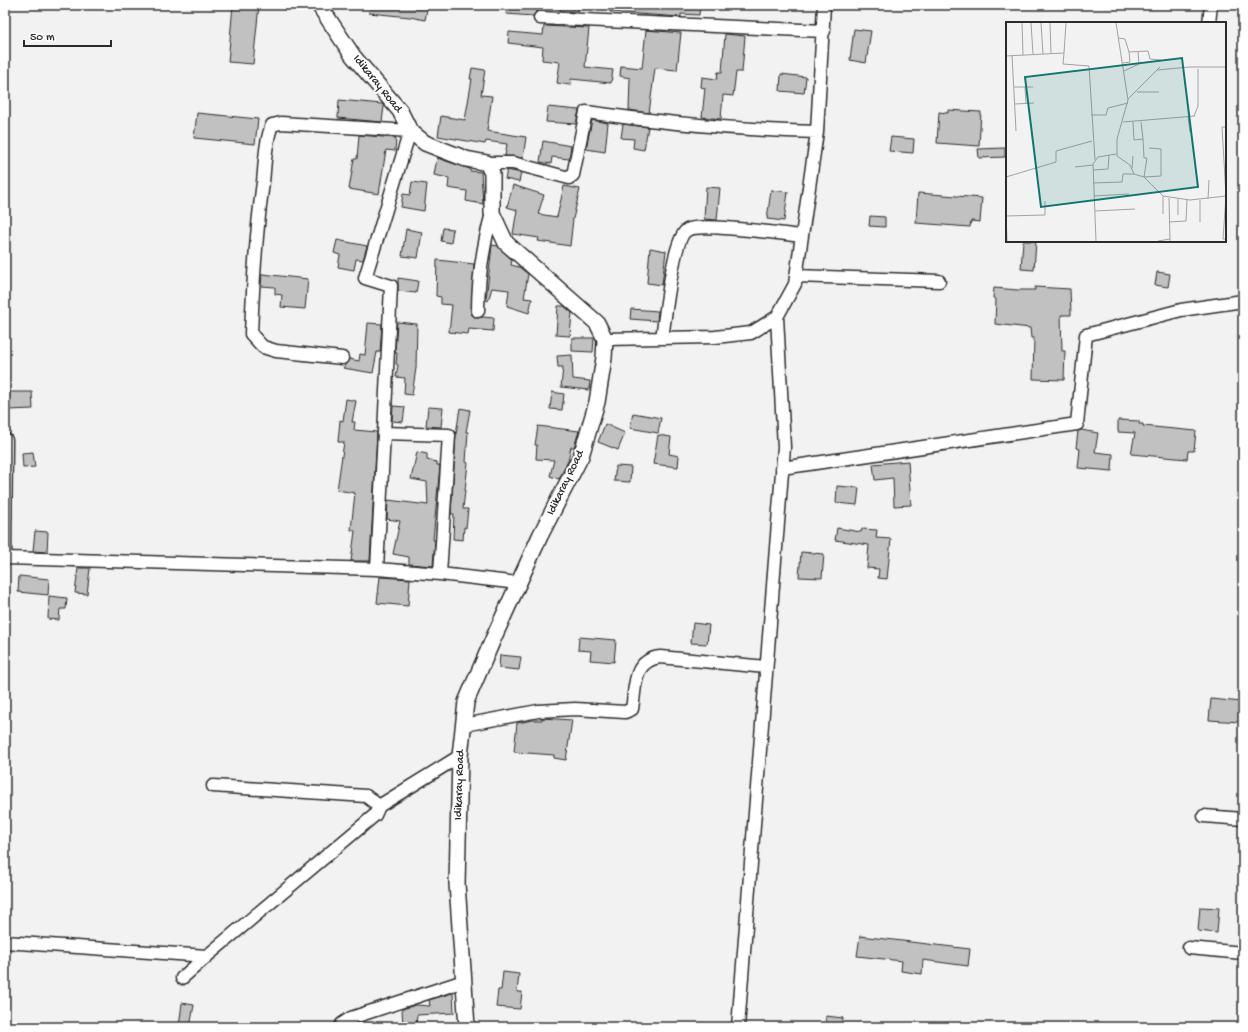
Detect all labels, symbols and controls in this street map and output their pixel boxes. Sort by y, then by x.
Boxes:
scale bar [24,22,111,48]
inset map [1006,22,1226,242]
text: 50 m [30,31,55,45]
street label: Idikaray Road [349,52,405,117]
street label: Idikaray Road [544,447,588,518]
street label: Idikaray Road [452,749,468,820]

